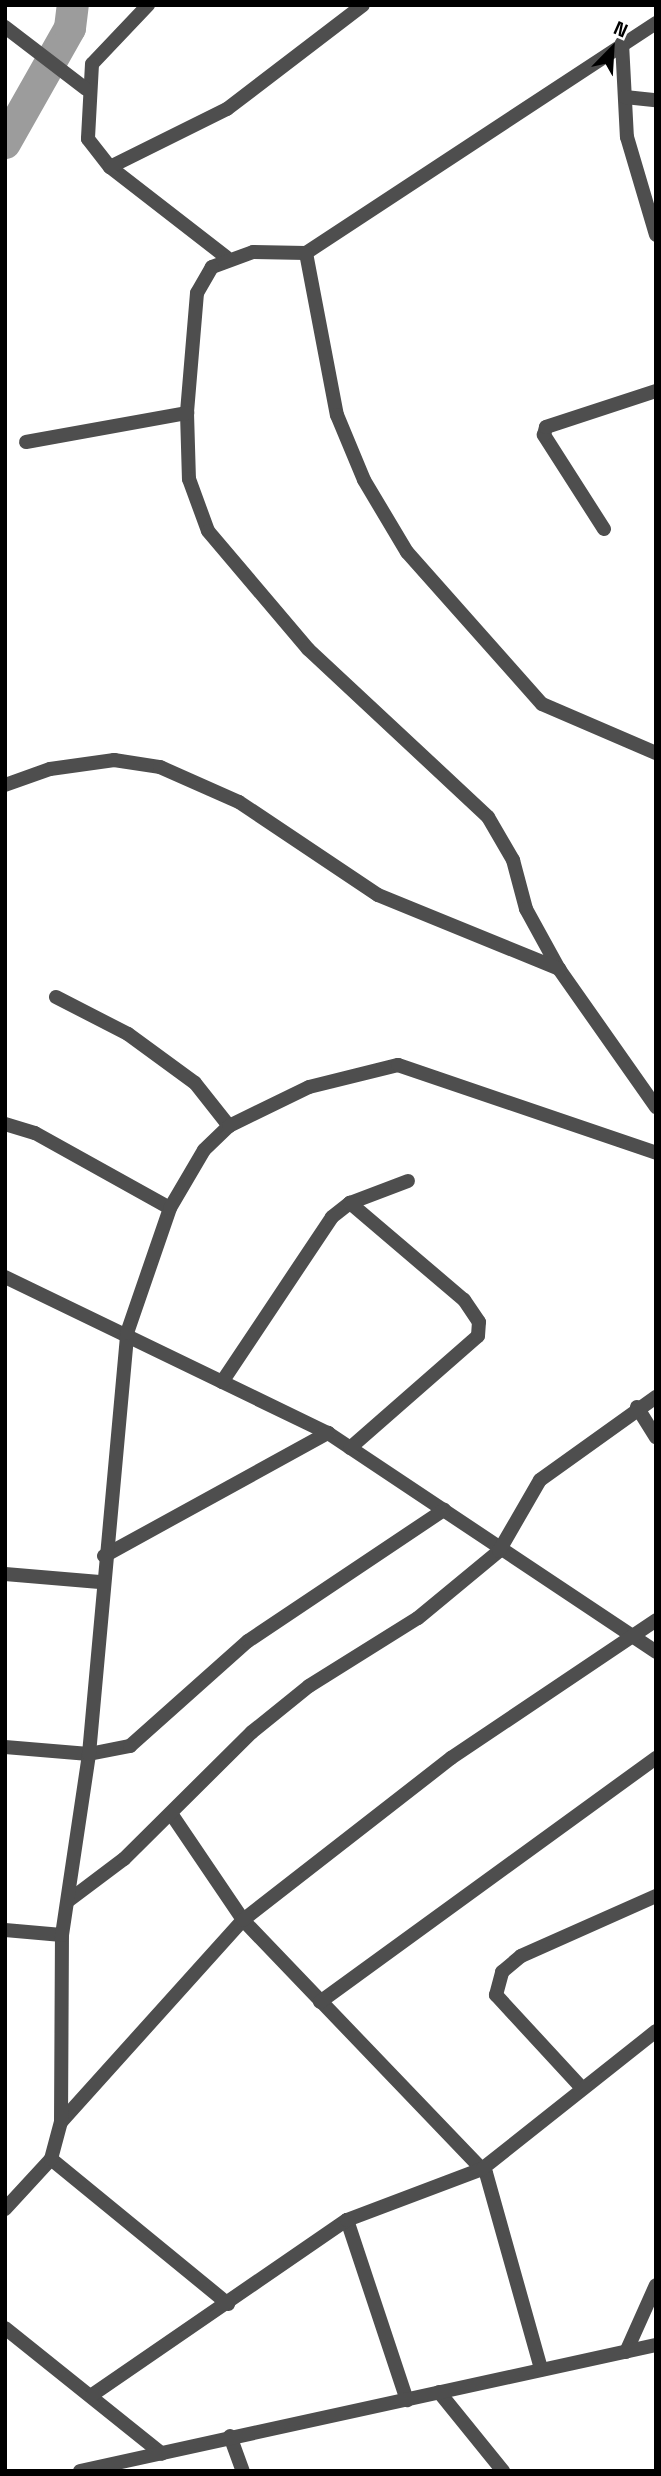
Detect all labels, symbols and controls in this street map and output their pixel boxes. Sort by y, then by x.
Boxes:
north arrow [577,14,647,84]
text: N [610,15,632,43]

